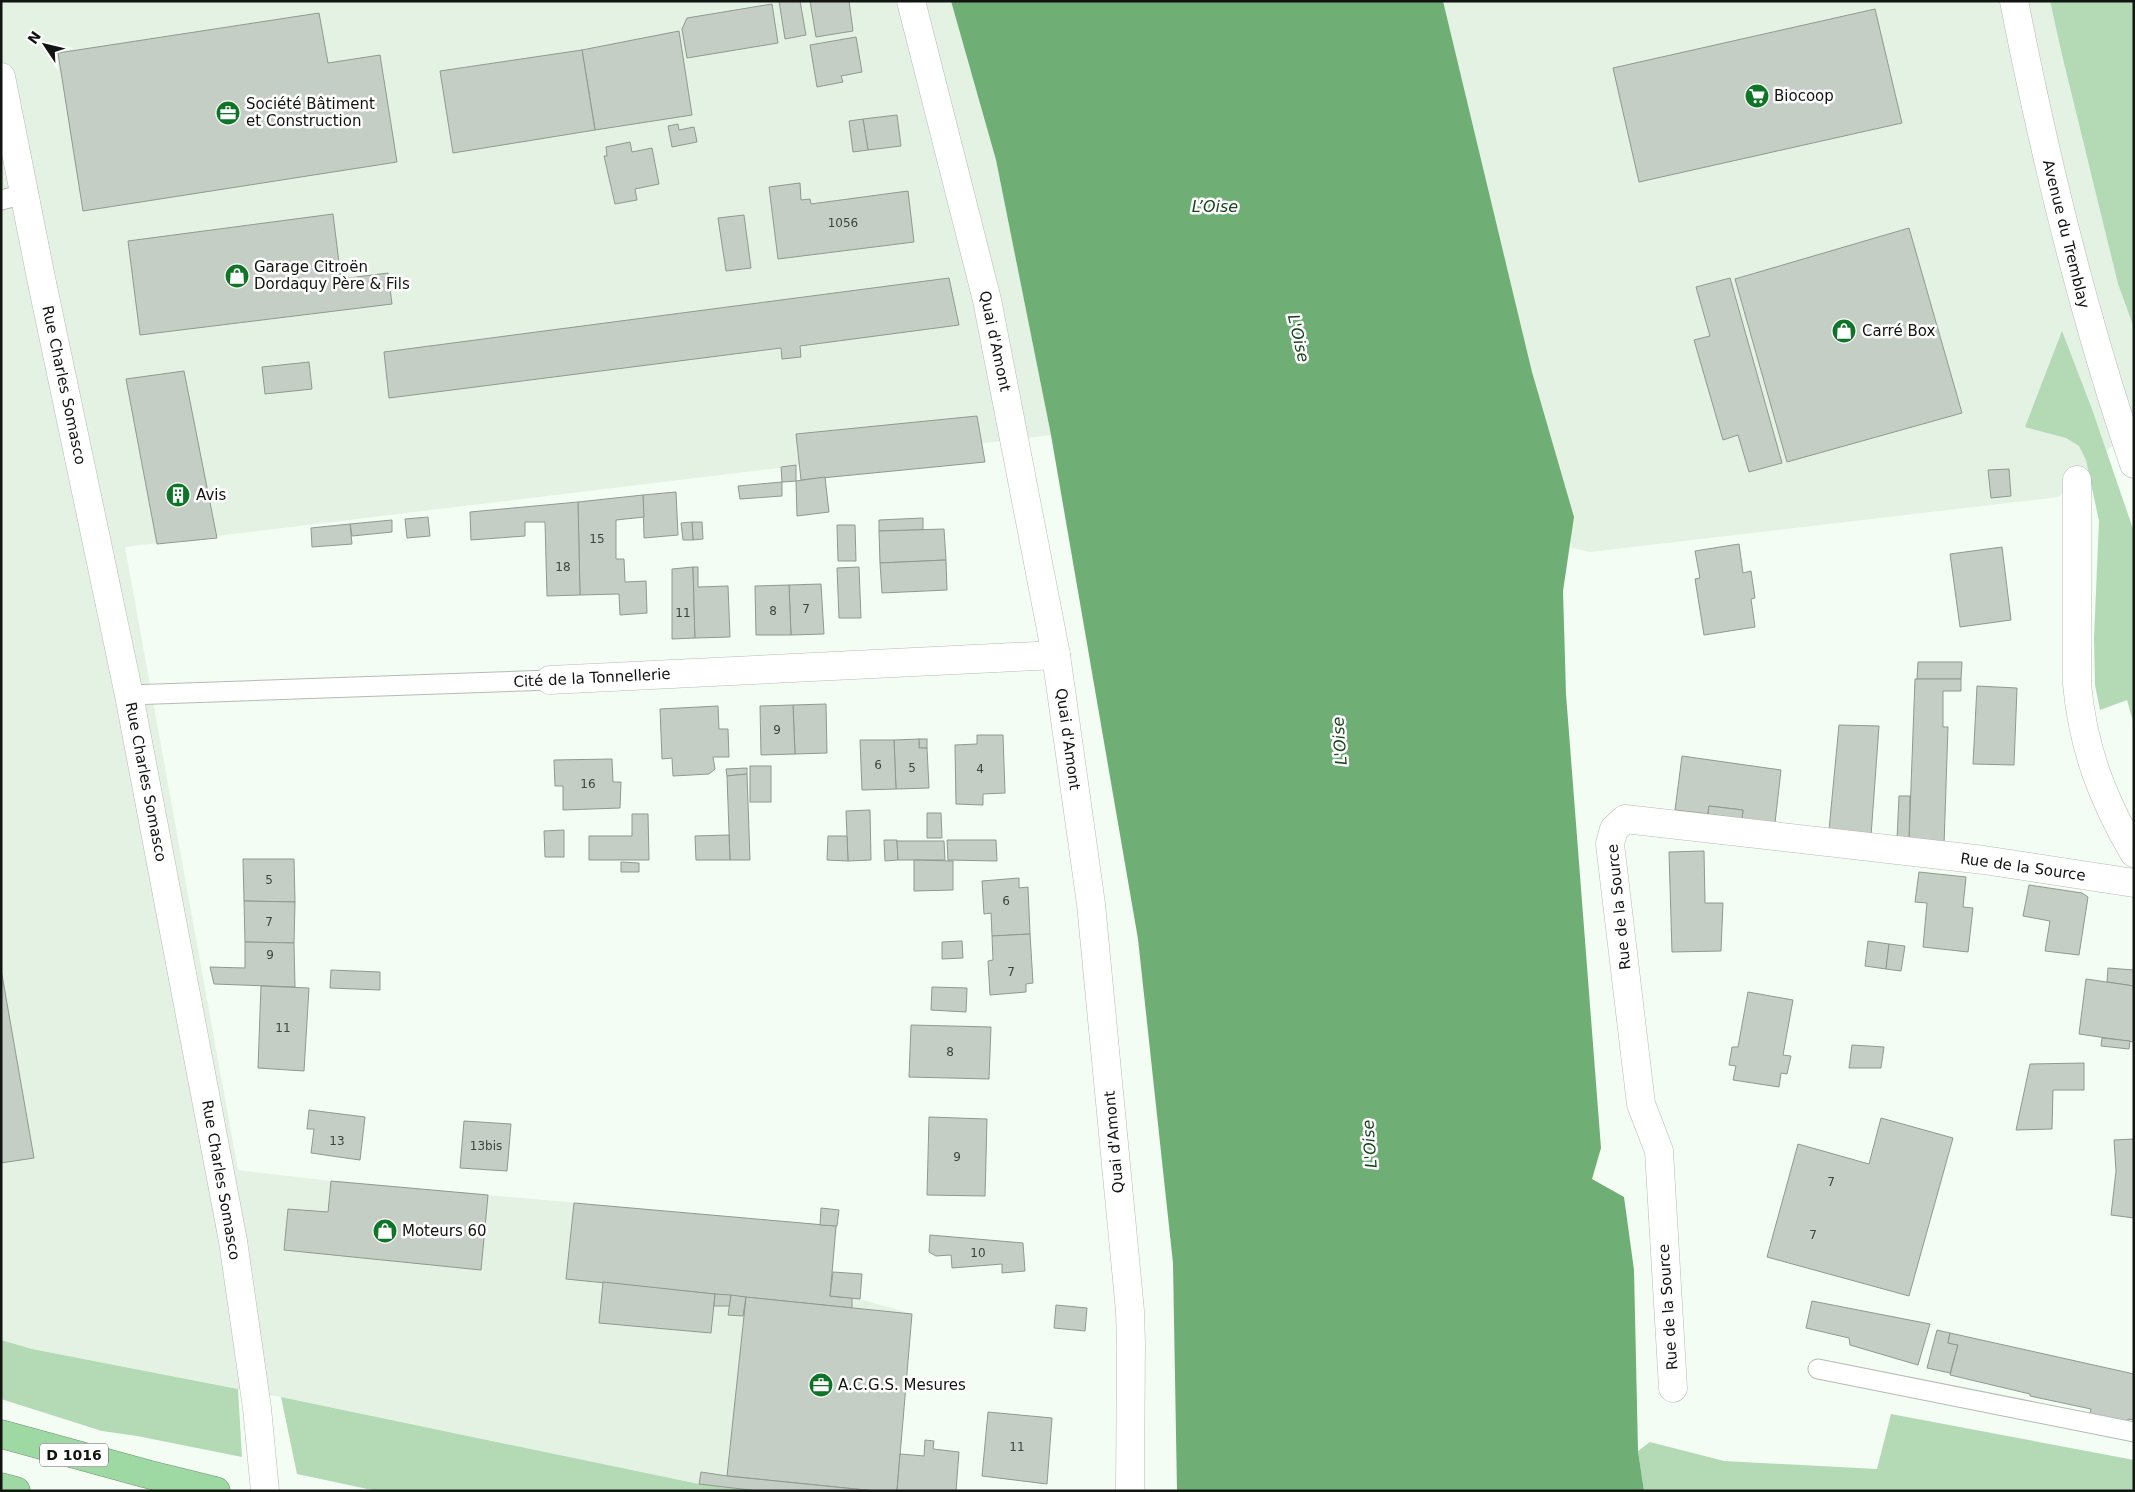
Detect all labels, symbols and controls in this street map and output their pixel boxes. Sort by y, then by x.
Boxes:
north arrow [20,20,70,70]
text: N [24,28,44,47]
supermarket icon: Biocoop [1744,83,1770,109]
place label: Biocoop [1774,87,1834,105]
place label: Société Bâtiment et Construction [246,95,375,130]
office icon: Société Bâtiment et Construction [215,100,241,126]
street label: Avenue du Tremblay [2039,158,2093,310]
water label: L’Oise [1192,197,1238,216]
house number: 1056 [828,216,858,230]
place label: Garage Citroën Dordaquy Père & Fils [254,258,410,293]
shop icon: Garage Citroën Dordaquy Père & Fils [224,263,250,289]
street label: Quai d'Amont [976,289,1014,393]
street label: Rue Charles Somasco [38,304,90,466]
water label: L'Oise [1284,312,1313,364]
shop icon: Carré Box [1831,318,1857,344]
place label: Carré Box [1862,322,1935,340]
building icon: Avis [165,482,191,508]
place label: Avis [196,486,226,504]
house number: 15 [589,532,605,546]
house number: 18 [555,560,571,574]
house number: 7 [802,602,810,616]
house number: 8 [769,604,777,618]
house number: 11 [675,606,691,620]
street label: Cité de la Tonnellerie [513,665,671,691]
street label: Quai d'Amont [1052,687,1084,791]
street label: Rue Charles Somasco [122,701,170,863]
water label: L'Oise [1328,716,1351,766]
house number: 9 [773,723,781,737]
house number: 6 [874,758,882,772]
house number: 5 [908,761,916,775]
house number: 4 [976,762,984,776]
house number: 16 [580,777,596,791]
street label: Rue de la Source [1603,843,1635,971]
street label: Rue de la Source [1959,849,2087,885]
house number: 5 [265,873,273,887]
house number: 6 [1002,894,1010,908]
house number: 7 [265,915,273,929]
house number: 9 [266,948,274,962]
house number: 7 [1007,965,1015,979]
house number: 11 [275,1021,291,1035]
house number: 8 [946,1045,954,1059]
street label: Quai d'Amont [1101,1090,1127,1194]
street label: Rue Charles Somasco [198,1099,244,1261]
water label: L'Oise [1358,1119,1381,1169]
house number: 13 [329,1134,345,1148]
house number: 13bis [470,1139,502,1153]
house number: 9 [953,1150,961,1164]
house number: 7 [1827,1175,1835,1189]
shop icon: Moteurs 60 [372,1218,398,1244]
place label: Moteurs 60 [402,1222,487,1240]
house number: 7 [1809,1228,1817,1242]
street label: Rue de la Source [1655,1243,1681,1371]
house number: 10 [970,1246,986,1260]
office icon: A.C.G.S. Mesures [808,1372,834,1398]
place label: A.C.G.S. Mesures [838,1376,966,1394]
house number: 11 [1009,1440,1025,1454]
road number: D 1016 [40,1444,108,1466]

